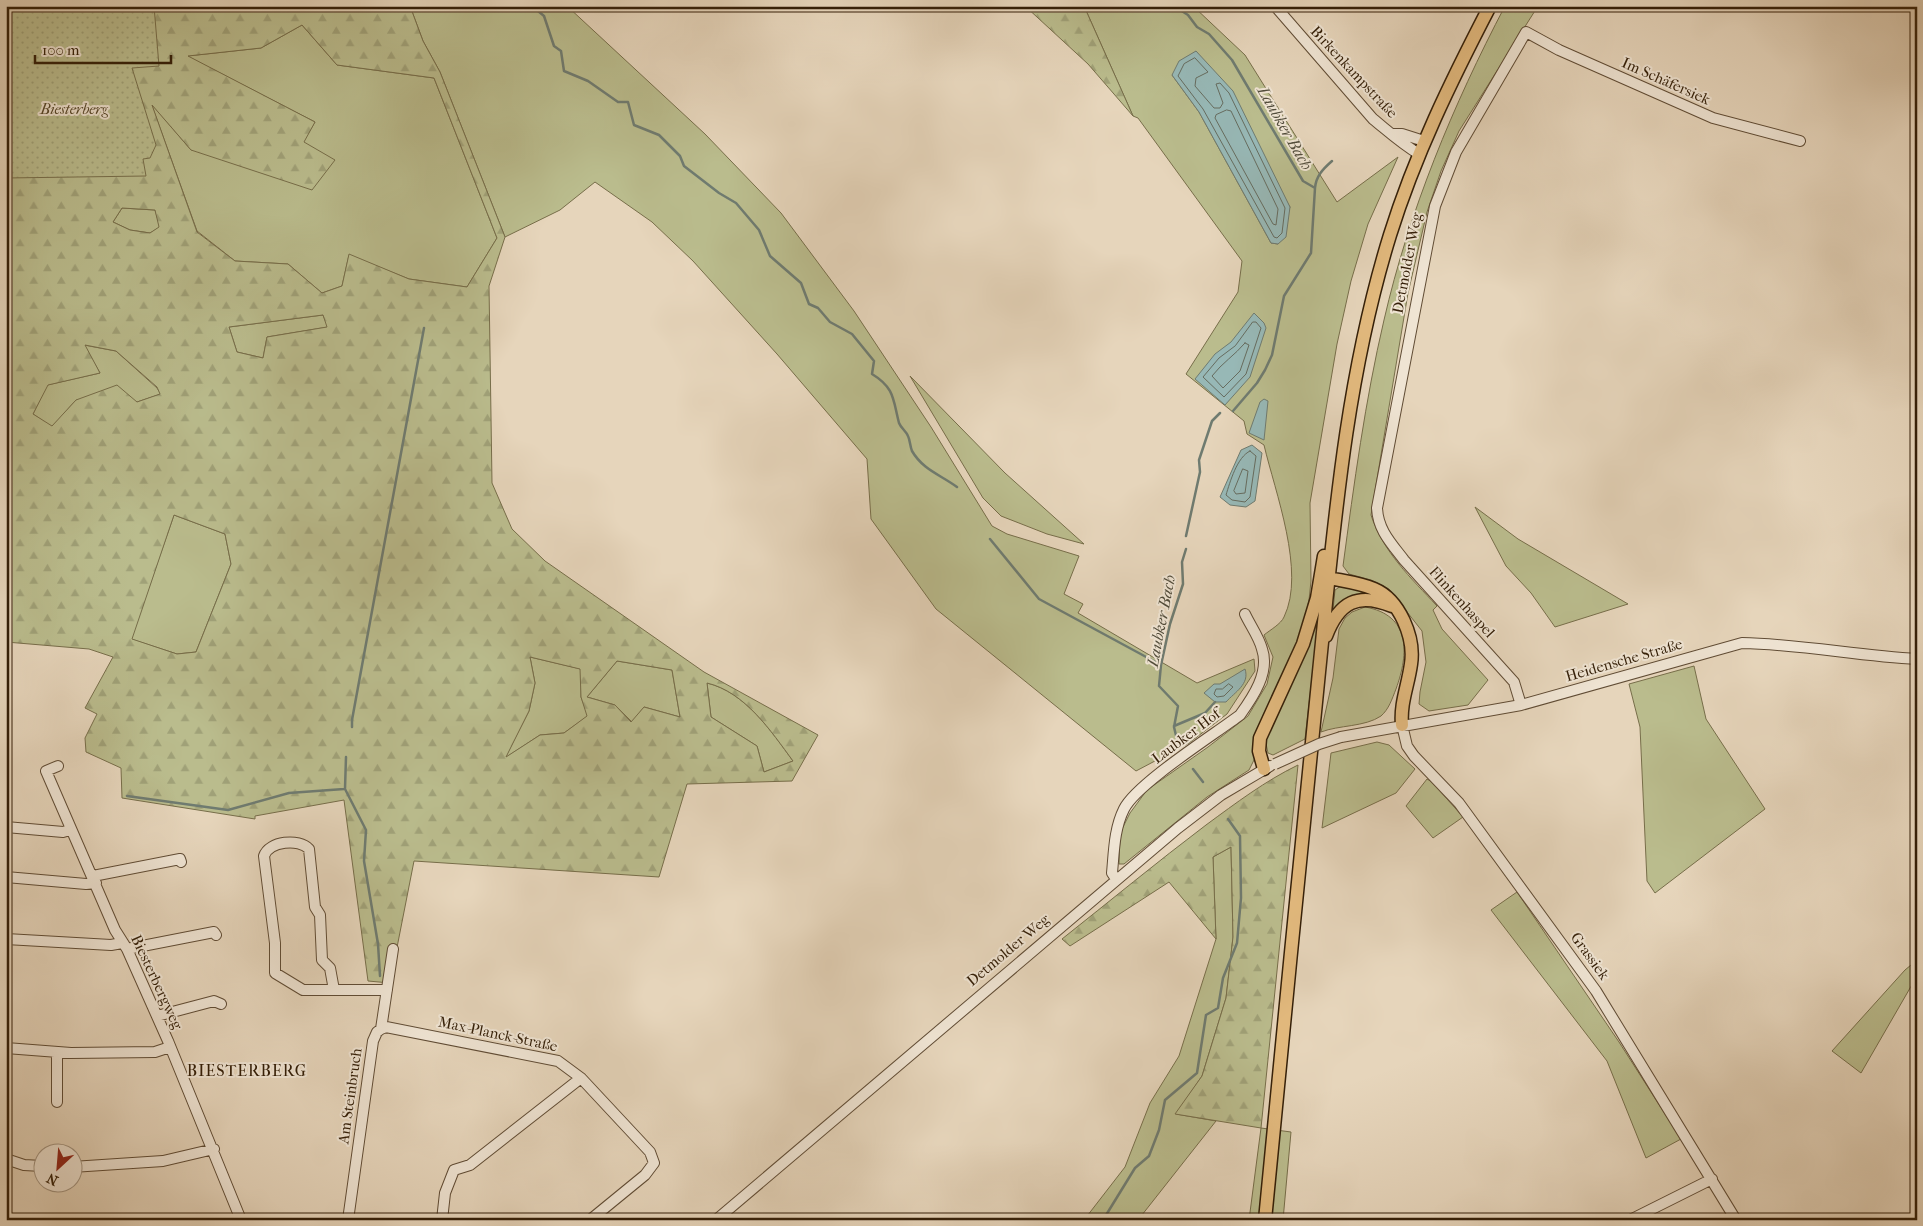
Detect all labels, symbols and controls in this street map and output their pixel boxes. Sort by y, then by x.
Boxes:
street label: Birkenkampstraße [1307,22,1402,122]
scale bar [35,32,171,64]
text: 100 m [42,41,80,59]
street label: Im Schäfersiek [1619,54,1713,109]
water label: Laubker Bach [1253,82,1317,173]
park label: Biesterberg [39,100,109,118]
street label: Detmolder Weg [1388,210,1426,315]
street label: Flinkenhaspel [1425,563,1499,641]
water label: Laubker Bach [1143,573,1179,670]
street label: Heidensche Straße [1563,635,1685,685]
street label: Laubker Hof [1148,703,1226,767]
street label: Detmolder Weg [963,910,1054,990]
street label: Grassiek [1567,929,1613,984]
street label: Biesterbergweg [127,932,187,1033]
street label: Max-Planck-Straße [437,1013,560,1056]
street label: Am Steinbruch [334,1046,366,1146]
district label: BIESTERBERG [187,1061,307,1080]
north arrow [32,1144,82,1194]
text: N [44,1169,61,1189]

